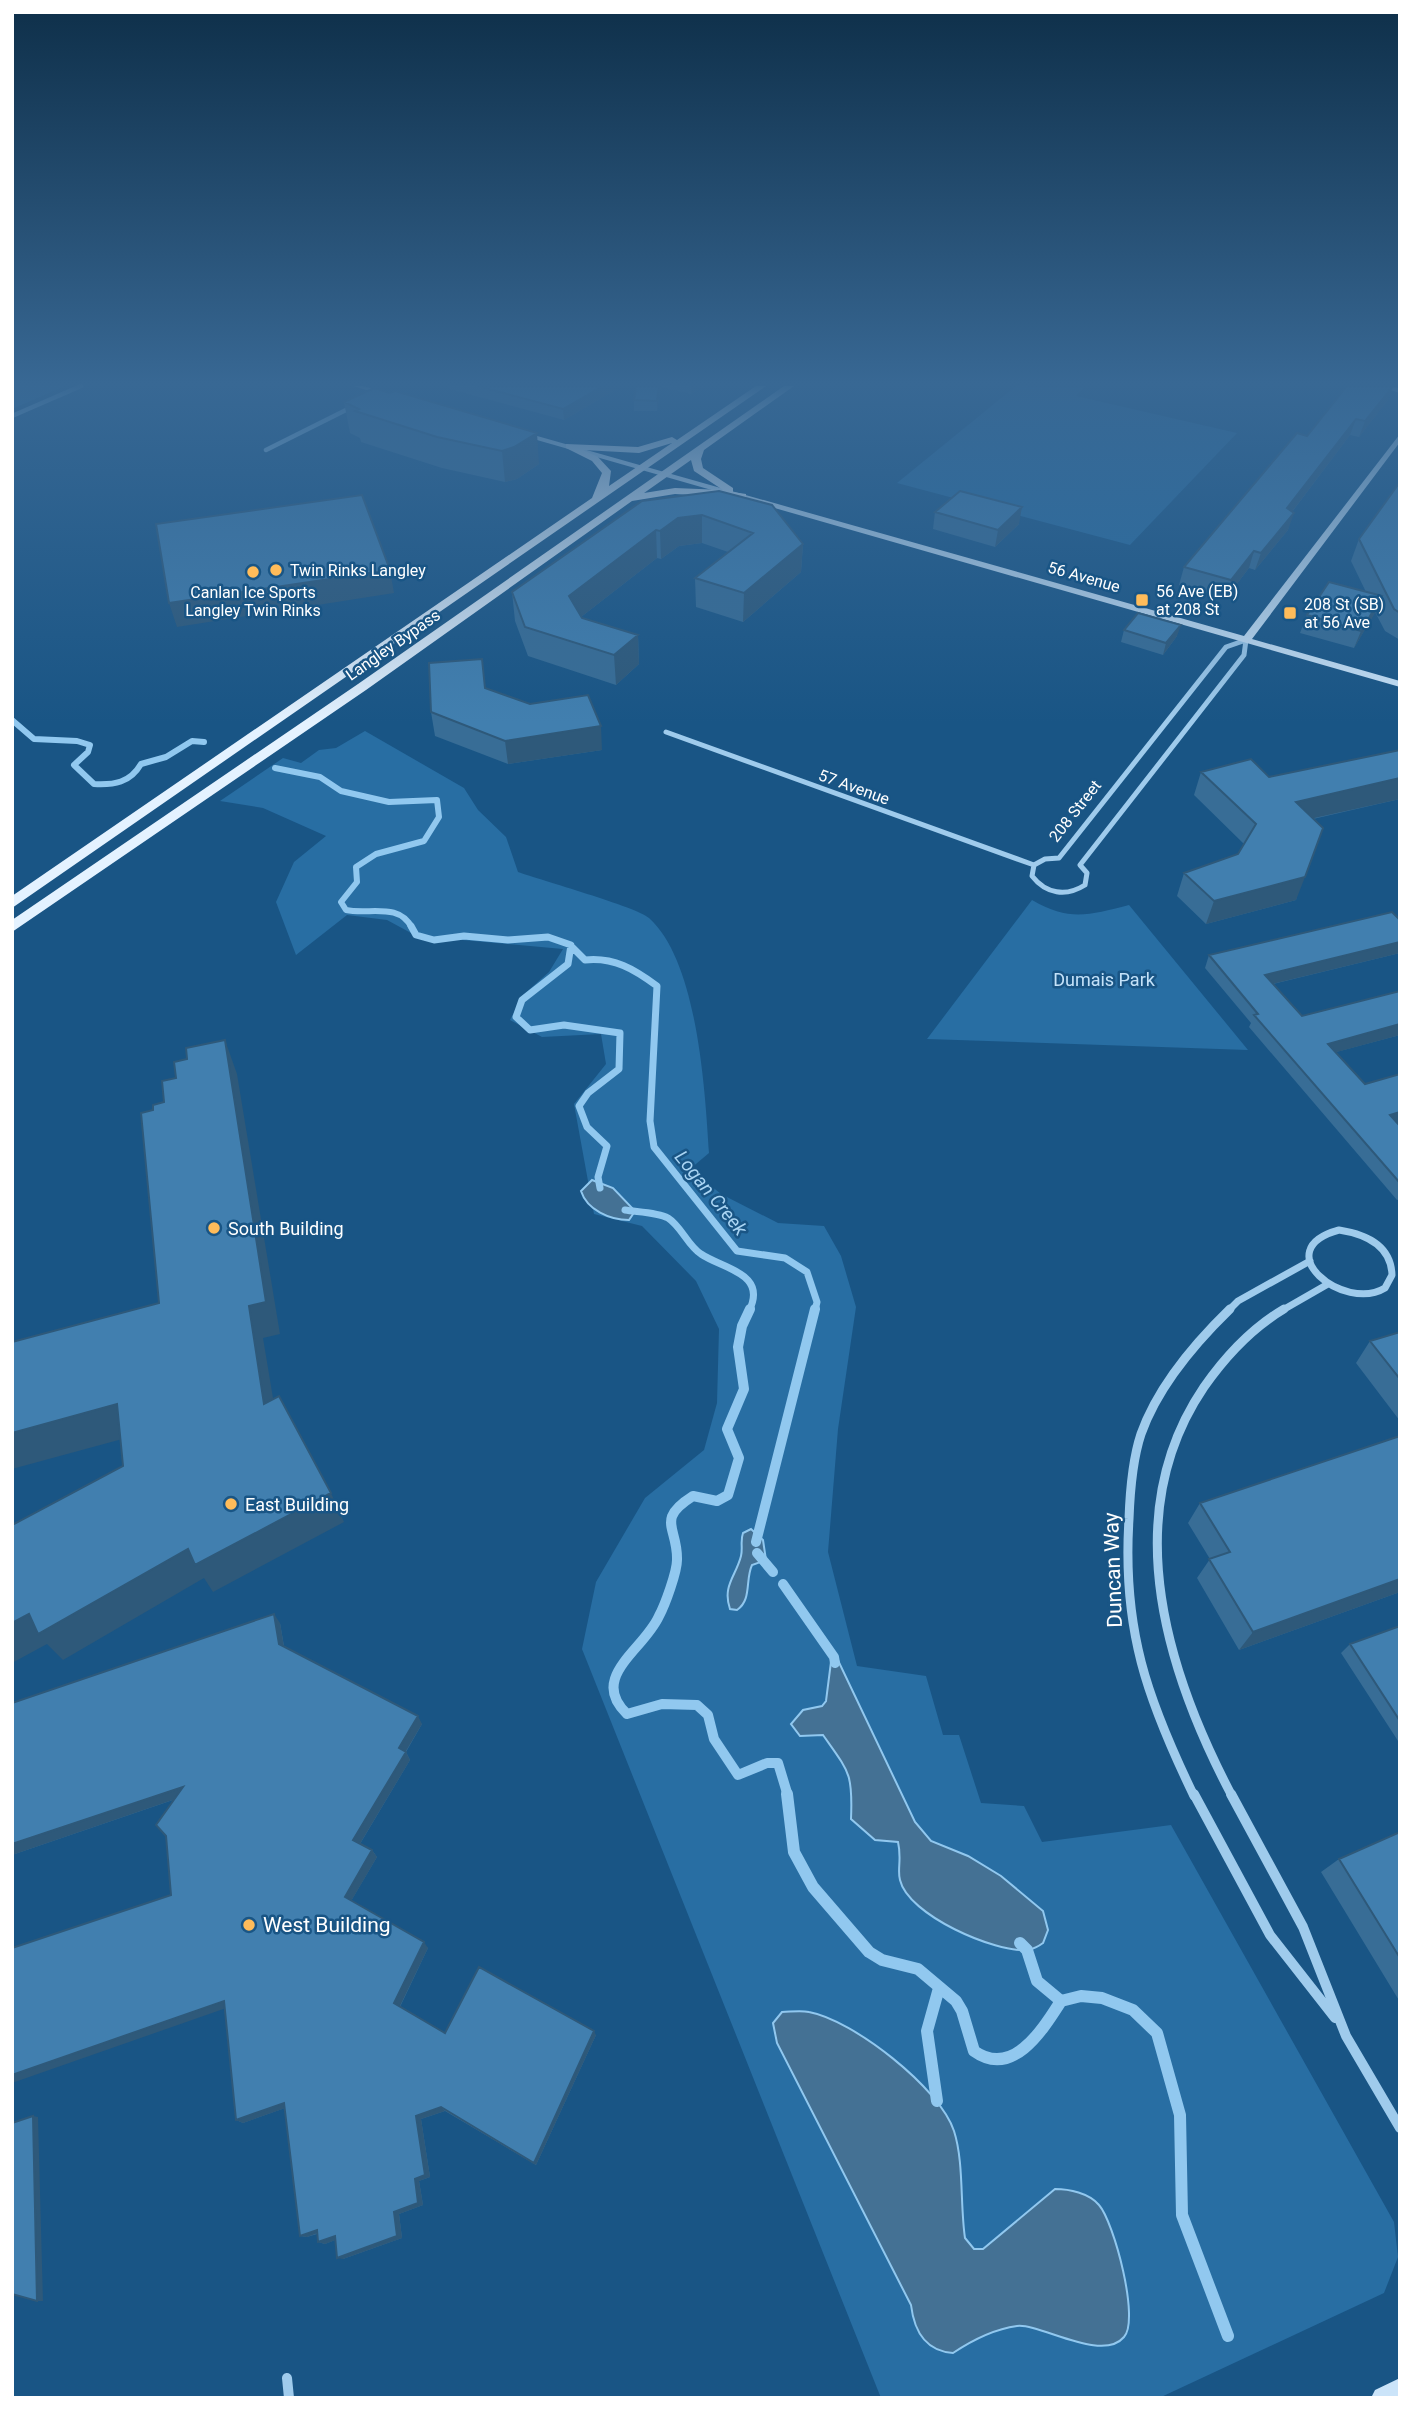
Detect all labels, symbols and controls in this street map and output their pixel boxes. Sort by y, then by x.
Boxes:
street label: 56 Avenue [1046,558,1122,596]
place label: Twin Rinks Langley [290,561,426,580]
marker: Twin Rinks Langley [268,562,284,578]
marker: Canlan Ice Sports Langley Twin Rinks [245,564,261,580]
place label: 56 Ave (EB) at 208 St [1156,582,1238,619]
place label: Canlan Ice Sports Langley Twin Rinks [185,583,321,620]
marker: 56 Ave (EB) at 208 St [1134,592,1150,608]
place label: 208 St (SB) at 56 Ave [1304,595,1384,632]
street label: Langley Bypass [342,605,444,685]
marker: 208 St (SB) at 56 Ave [1282,605,1298,621]
street label: 57 Avenue [816,765,892,809]
street label: 208 Street [1045,776,1105,846]
park label: Dumais Park [1053,969,1156,990]
water label: Logan Creek [670,1146,753,1241]
place label: South Building [228,1218,344,1239]
marker: South Building [206,1220,222,1236]
place label: East Building [245,1494,349,1515]
marker: East Building [223,1496,239,1512]
street label: Duncan Way [1099,1512,1127,1628]
place label: West Building [263,1913,391,1937]
marker: West Building [241,1917,257,1933]

